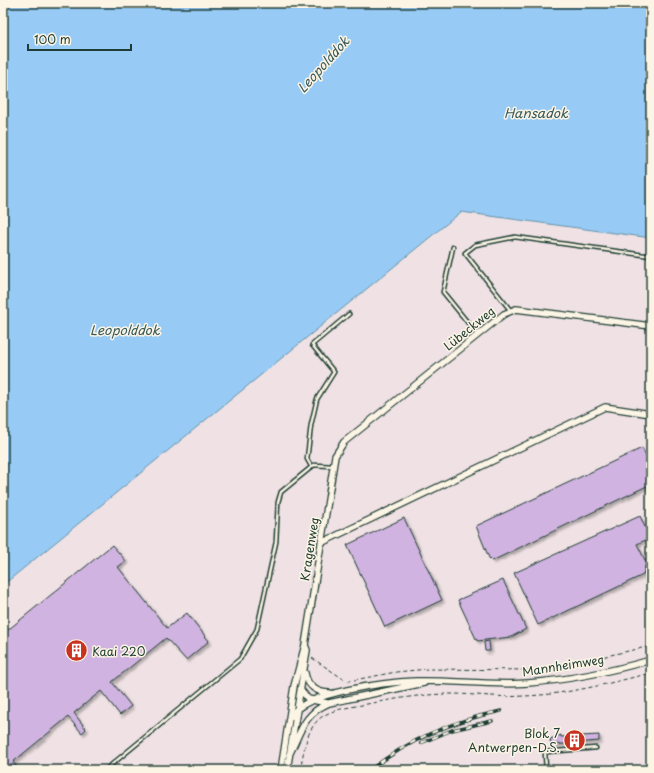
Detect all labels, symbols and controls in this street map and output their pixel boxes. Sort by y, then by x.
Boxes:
scale bar [28,26,131,52]
text: 100 m [34,30,71,48]
water label: Leopolddok [293,31,354,96]
water label: Hansadok [504,103,569,122]
street label: Lübeckweg [439,302,499,354]
water label: Leopolddok [90,320,161,339]
street label: Kragenweg [295,516,323,582]
building icon: Kaai 220 [64,638,90,664]
place label: Kaai 220 [92,642,146,660]
street label: Mannheimweg [521,650,605,680]
place label: Blok 7 Antwerpen-D.S. [468,724,560,756]
building icon: Blok 7 Antwerpen-D.S. [562,727,588,753]

